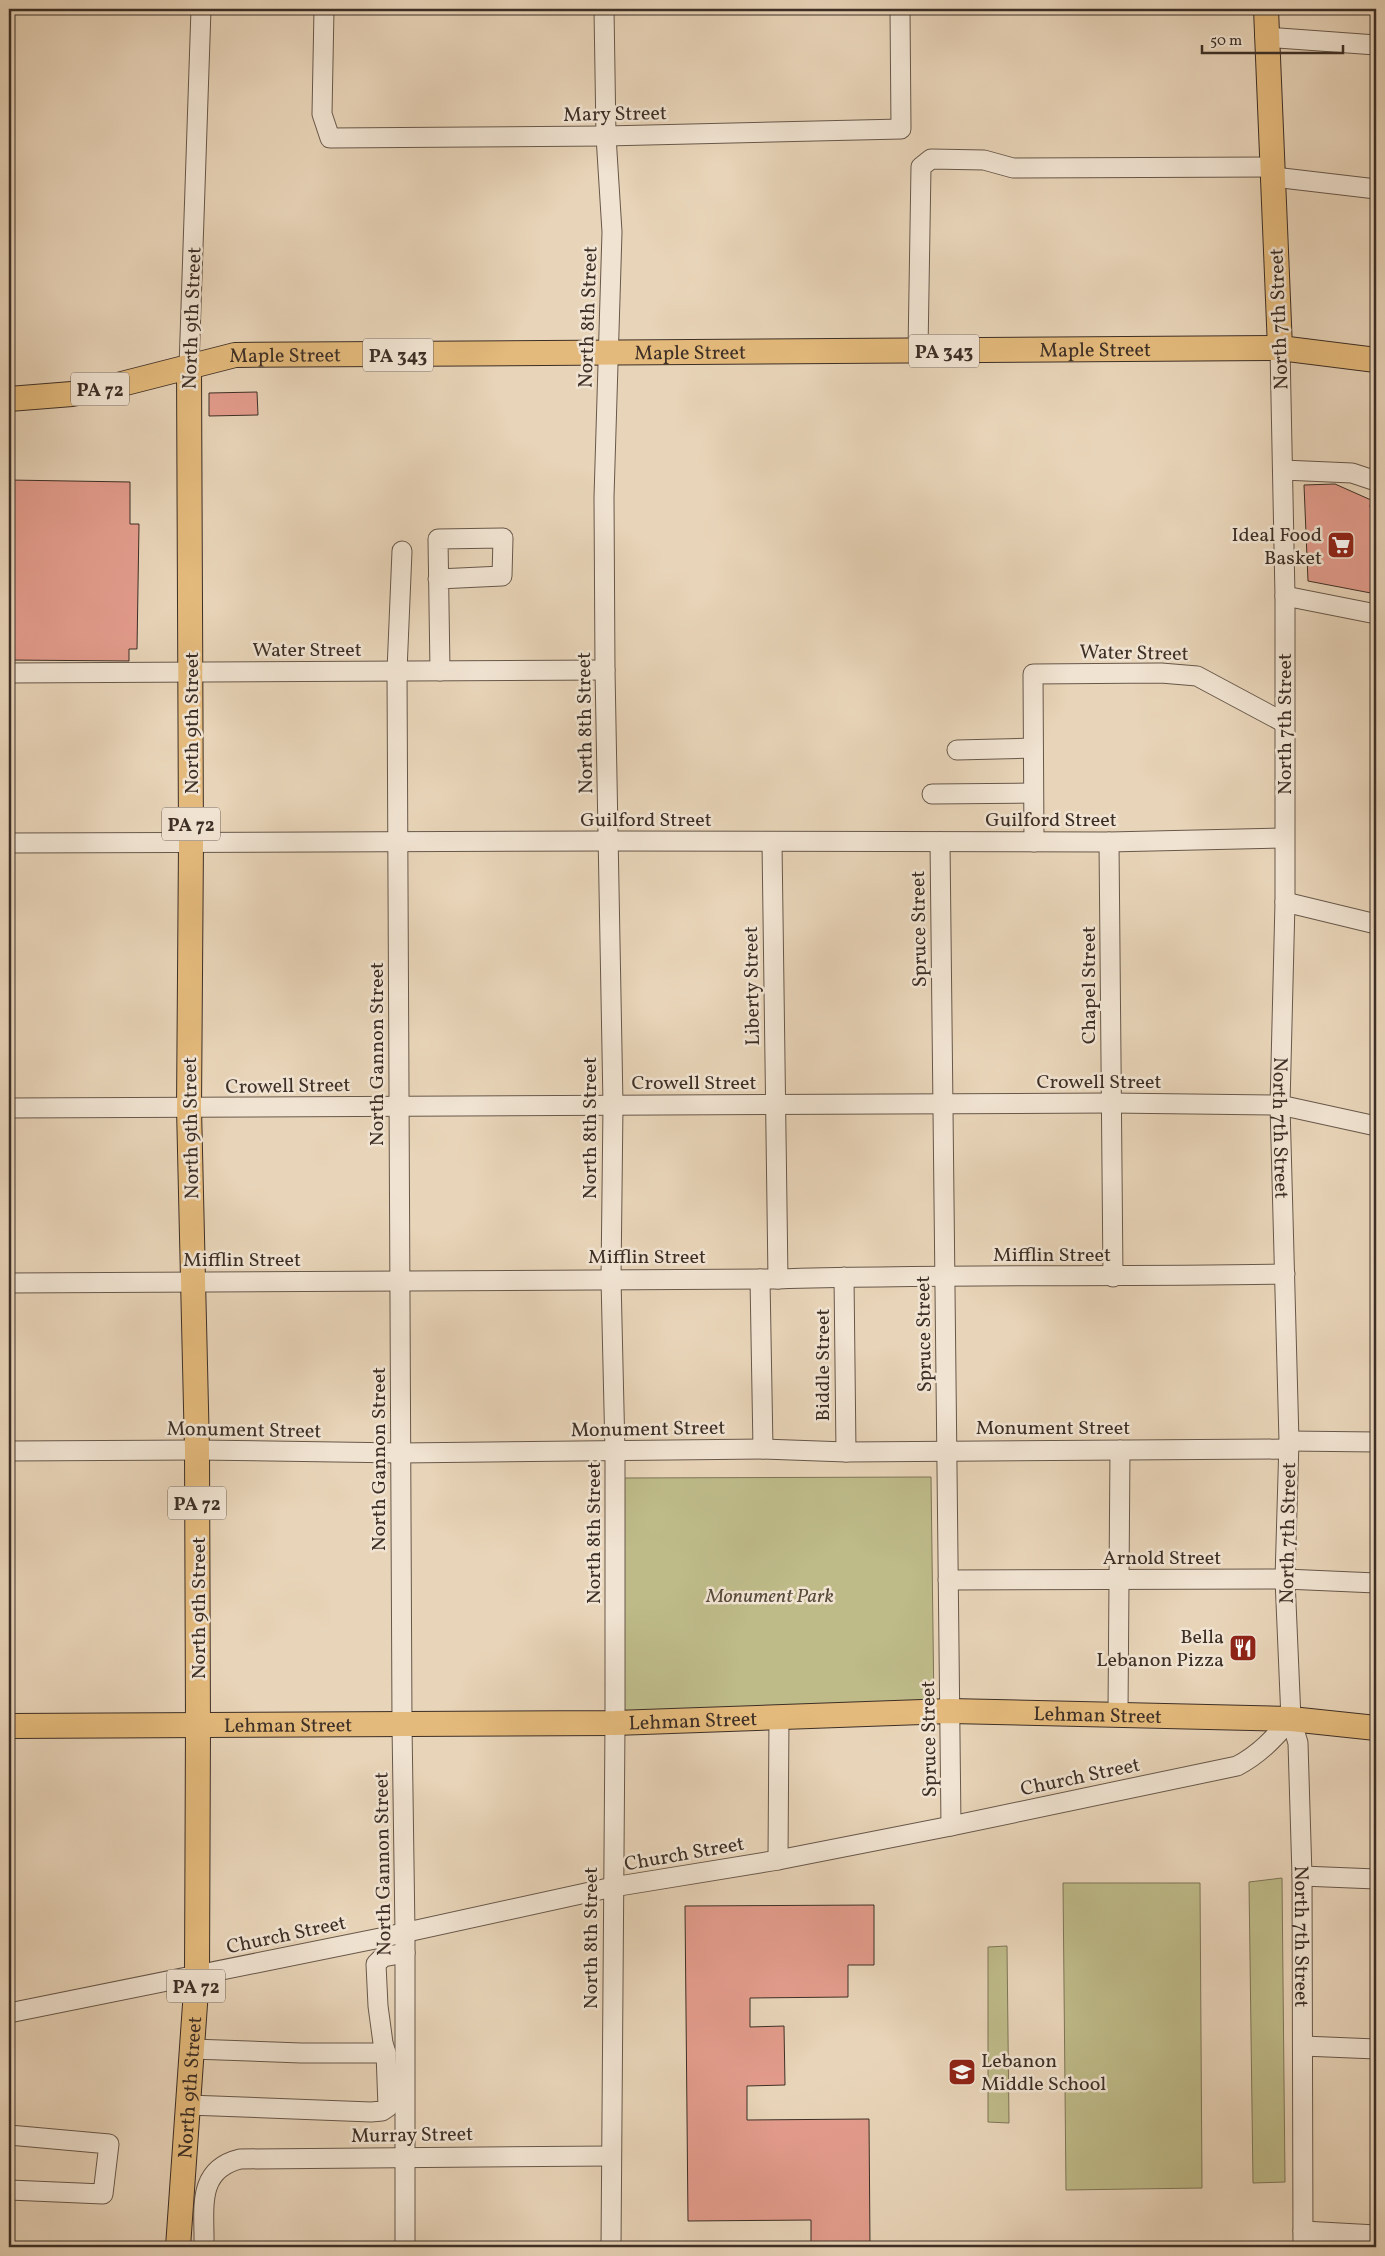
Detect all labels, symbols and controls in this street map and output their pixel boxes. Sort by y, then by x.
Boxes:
scale bar [1202,22,1344,54]
text: 50 m [1210,31,1242,52]
street label: Mary Street [563,100,667,130]
street label: North 8th Street [573,245,605,389]
street label: North 9th Street [177,246,209,390]
street label: North 7th Street [1264,248,1296,390]
road number: PA 343 [909,334,979,368]
street label: Maple Street [1039,337,1151,366]
road number: PA 343 [363,338,433,372]
street label: Maple Street [634,340,746,368]
street label: Maple Street [229,342,341,371]
road number: PA 72 [71,372,129,406]
place label: Ideal Food Basket [1231,522,1322,573]
supermarket icon: Ideal Food Basket [1326,530,1356,560]
street label: Water Street [252,637,362,665]
street label: Water Street [1079,639,1189,669]
street label: North 9th Street [179,652,207,794]
street label: North 8th Street [571,652,601,794]
street label: North 7th Street [1272,653,1300,795]
street label: Guilford Street [580,807,712,835]
street label: Guilford Street [985,807,1117,835]
road number: PA 72 [162,808,220,841]
street label: Spruce Street [905,870,935,988]
street label: Liberty Street [738,926,768,1046]
street label: Chapel Street [1076,926,1104,1044]
street label: North Gannon Street [364,962,392,1146]
street label: North 9th Street [177,1056,207,1199]
street label: North 8th Street [577,1057,605,1199]
street label: North 7th Street [1264,1057,1295,1199]
street label: Crowell Street [1036,1069,1162,1097]
street label: Crowell Street [631,1070,757,1098]
street label: Crowell Street [225,1072,351,1102]
street label: Mifflin Street [993,1242,1111,1270]
street label: Mifflin Street [588,1244,706,1272]
street label: Mifflin Street [183,1247,301,1275]
street label: Spruce Street [910,1275,940,1393]
street label: Biddle Street [810,1309,838,1421]
street label: North Gannon Street [366,1367,394,1551]
street label: Monument Street [570,1415,726,1445]
street label: Monument Street [976,1415,1130,1443]
street label: Monument Street [166,1416,322,1446]
street label: North 8th Street [581,1462,609,1604]
street label: North 7th Street [1274,1462,1304,1604]
road number: PA 72 [168,1486,226,1520]
street label: North 9th Street [186,1537,214,1679]
street label: Arnold Street [1103,1545,1221,1573]
park label: Monument Park [705,1583,834,1611]
place label: Bella Lebanon Pizza [1096,1624,1224,1675]
restaurant icon: Bella Lebanon Pizza [1228,1633,1258,1663]
street label: Spruce Street [915,1680,945,1798]
street label: Lehman Street [1033,1701,1162,1732]
street label: Lehman Street [628,1706,758,1739]
street label: Lehman Street [224,1712,352,1741]
street label: Church Street [1018,1752,1143,1804]
street label: North Gannon Street [368,1772,400,1956]
street label: Church Street [622,1831,747,1879]
street label: North 7th Street [1286,1865,1314,2008]
street label: North 8th Street [578,1867,606,2009]
street label: Church Street [224,1910,349,1962]
road number: PA 72 [167,1970,225,2002]
street label: North 9th Street [172,2015,210,2160]
place label: Lebanon Middle School [981,2048,1106,2099]
school or university icon: Lebanon Middle School [947,2057,977,2087]
street label: Murray Street [351,2121,473,2151]

